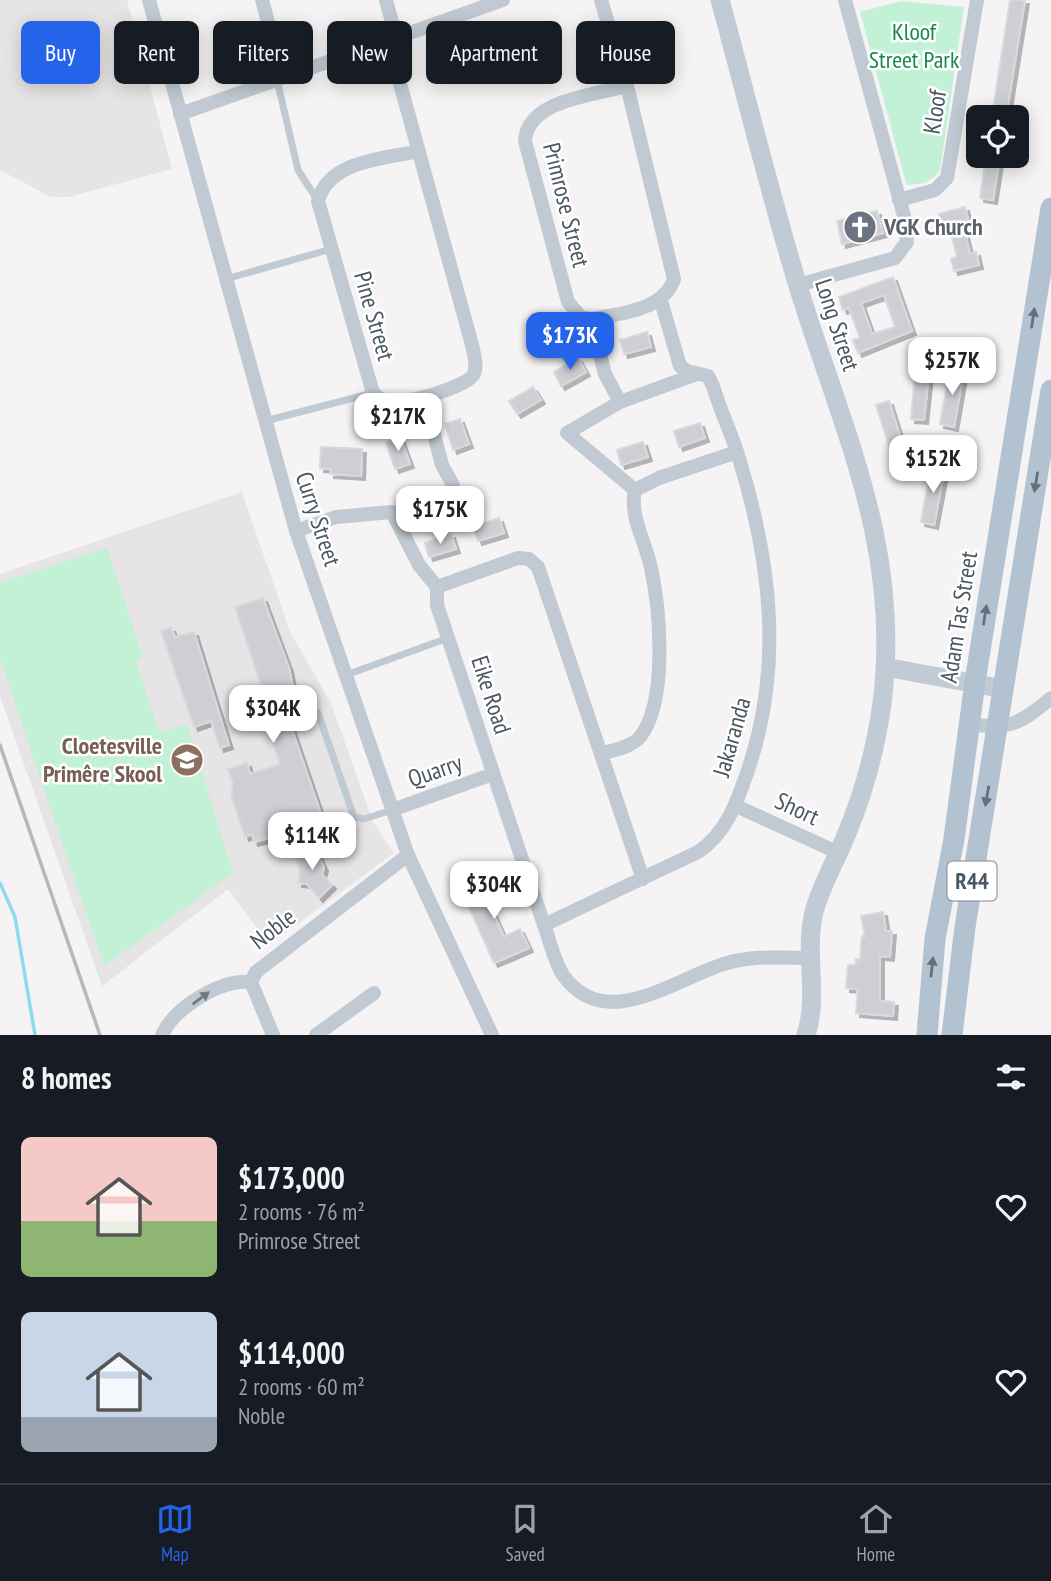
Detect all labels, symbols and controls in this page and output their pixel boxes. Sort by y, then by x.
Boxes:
park label: Kloof Street Park [869,16,960,75]
chip: Buy [21,21,100,84]
chip: Rent [114,21,199,84]
chip: Filters [213,21,313,84]
chip: New [327,21,412,84]
chip: Apartment [426,21,562,84]
chip: House [576,21,675,84]
street label: Kloof [916,87,953,136]
map controls [966,105,1029,168]
button: locate [966,105,1029,168]
street label: Primrose Street [536,139,597,271]
church icon: VGK Church [841,208,879,246]
place label: VGK Church [883,211,983,242]
street label: Pine Street [347,268,402,364]
street label: Long Street [808,275,867,375]
one-way arrow [1028,307,1039,329]
pin: $173K [521,312,619,372]
text: $173K [542,320,598,349]
pin: $257K [903,338,1001,397]
text: $257K [924,345,980,374]
pin: $217K [349,393,447,453]
text: $217K [370,401,426,430]
pin: $152K [884,435,982,495]
text: $152K [905,443,961,472]
street label: Curry Street [289,468,348,570]
one-way arrow [1031,471,1042,493]
pin: $175K [391,486,489,546]
text: $175K [412,494,468,523]
street label: Adam Tas Street [933,549,984,685]
one-way arrow [980,604,991,626]
street label: Eike Road [464,652,519,738]
pin: $304K [224,686,322,745]
text: $304K [245,693,301,722]
street label: Jakaranda [705,694,758,781]
place label: Cloetesville Primêre Skool [43,730,162,789]
school or university icon: Cloetesville Primêre Skool [168,741,206,779]
street label: Quarry [404,747,466,794]
street label: Short [770,785,824,832]
one-way arrow [981,785,992,807]
pin: $114K [263,812,361,872]
text: $114K [284,820,340,849]
pin: $304K [445,862,543,921]
road number: R44 [948,862,996,900]
text: $304K [466,869,522,898]
street label: Noble [244,901,302,956]
one-way arrow [927,956,938,978]
one-way arrow [192,991,210,1005]
text: 8 homes [21,1058,112,1097]
icon: filters [992,1058,1030,1096]
text: $173,000 [238,1158,345,1197]
icon: home [77,1165,161,1249]
icon: heart [992,1188,1030,1226]
text: 2 rooms · 76 m² [238,1197,365,1226]
text: Primrose Street [238,1226,360,1255]
text: $114,000 [238,1333,345,1372]
icon: home [77,1340,161,1424]
icon: heart [992,1363,1030,1401]
text: 2 rooms · 60 m² [238,1372,365,1401]
text: Noble [238,1401,285,1430]
tab: Map [156,1500,194,1566]
tab: Saved [506,1500,545,1566]
tab: Home [857,1500,895,1566]

